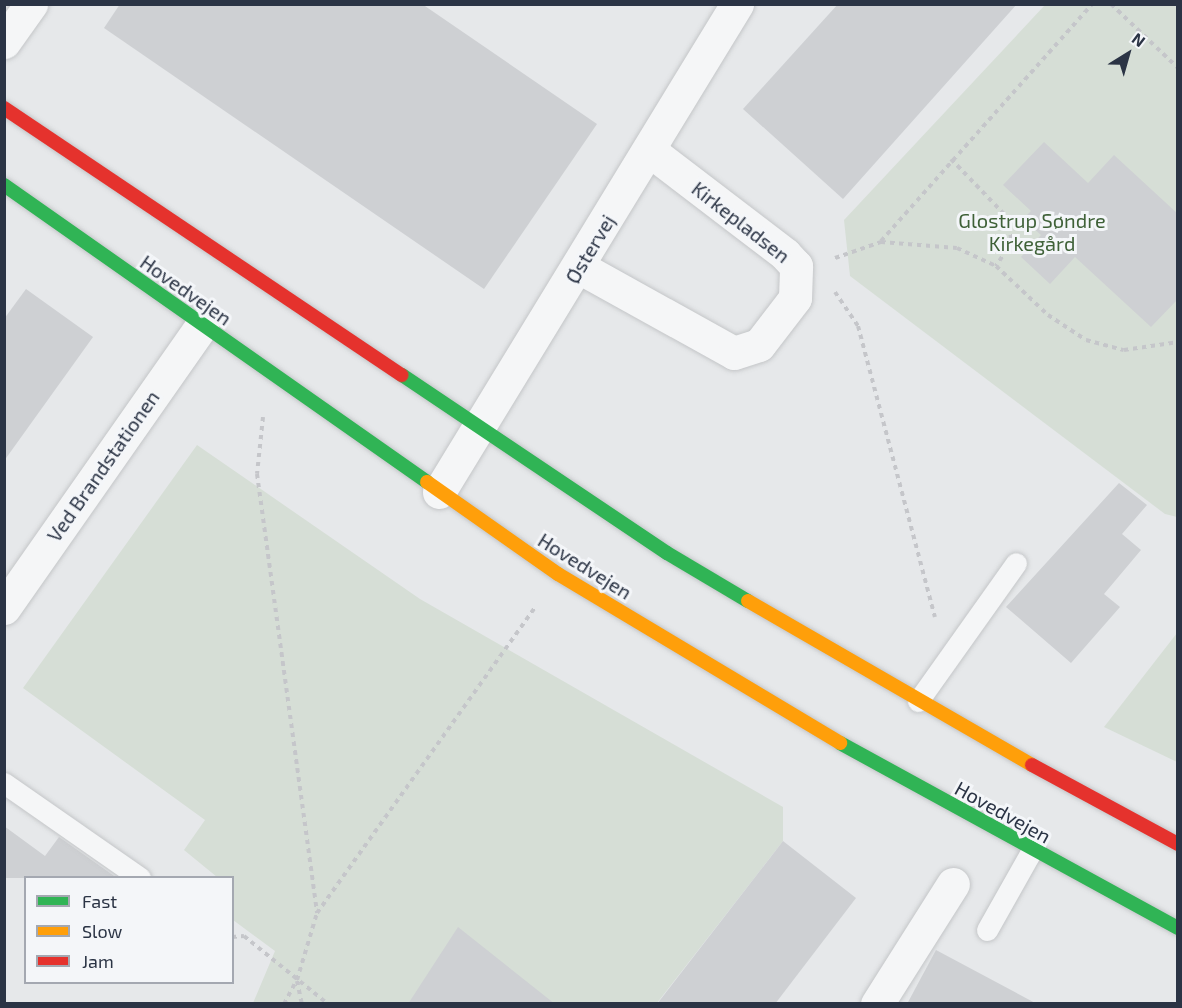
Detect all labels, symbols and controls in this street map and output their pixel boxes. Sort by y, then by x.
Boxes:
north arrow [1098,24,1158,84]
text: N [1129,28,1149,50]
street label: Kirkepladsen [687,176,795,268]
park label: Glostrup Søndre Kirkegård [958,208,1106,255]
street label: Østervej [560,210,620,288]
street label: Hovedvejen [136,250,236,330]
street label: Ved Brandstationen [42,386,164,546]
street label: Hovedvejen [534,528,636,604]
street label: Hovedvejen [951,776,1055,848]
legend [24,876,234,984]
text: Fast [82,890,117,912]
text: Slow [82,920,122,942]
text: Jam [82,950,114,972]

